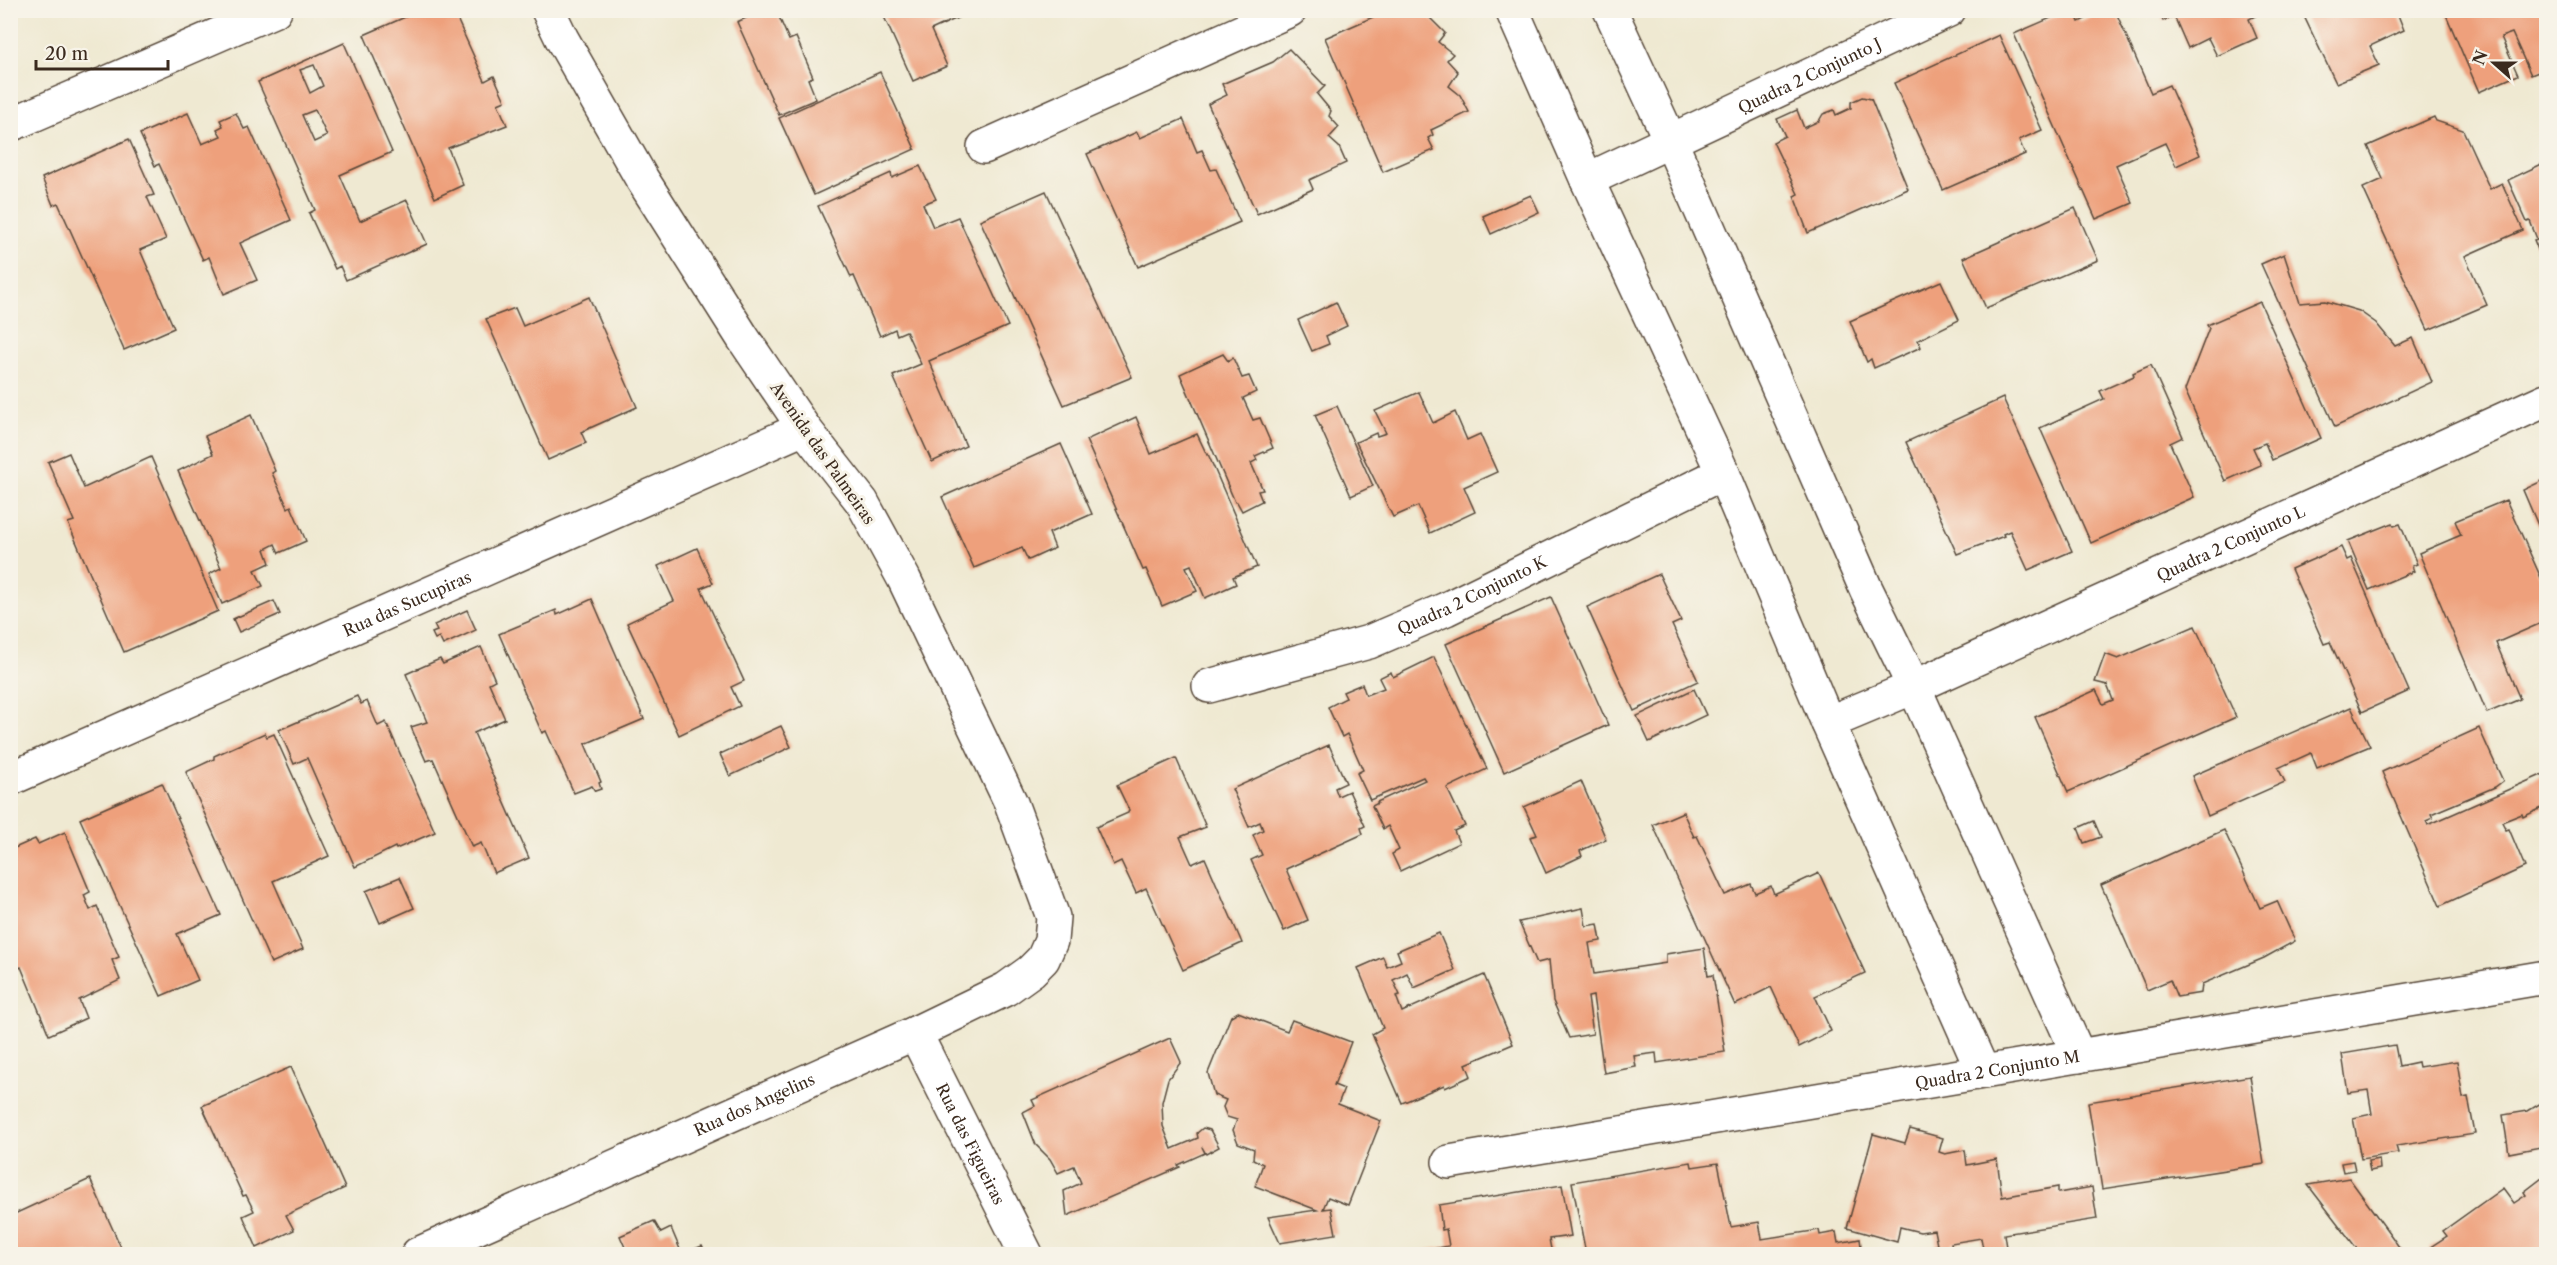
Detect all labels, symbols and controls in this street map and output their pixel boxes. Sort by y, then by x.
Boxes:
scale bar [36,33,168,71]
street label: Quadra 2 Conjunto J [1735,33,1885,118]
north arrow [2464,33,2524,93]
text: 20 m [45,43,89,65]
text: N [2468,47,2492,68]
street label: Avenida das Palmeiras [766,377,880,528]
street label: Quadra 2 Conjunto L [2153,501,2308,586]
street label: Quadra 2 Conjunto K [1394,551,1550,639]
street label: Rua das Sucupiras [340,566,474,641]
street label: Quadra 2 Conjunto M [1913,1046,2081,1093]
street label: Rua dos Angelins [691,1069,818,1140]
street label: Rua das Figueiras [932,1080,1009,1208]

